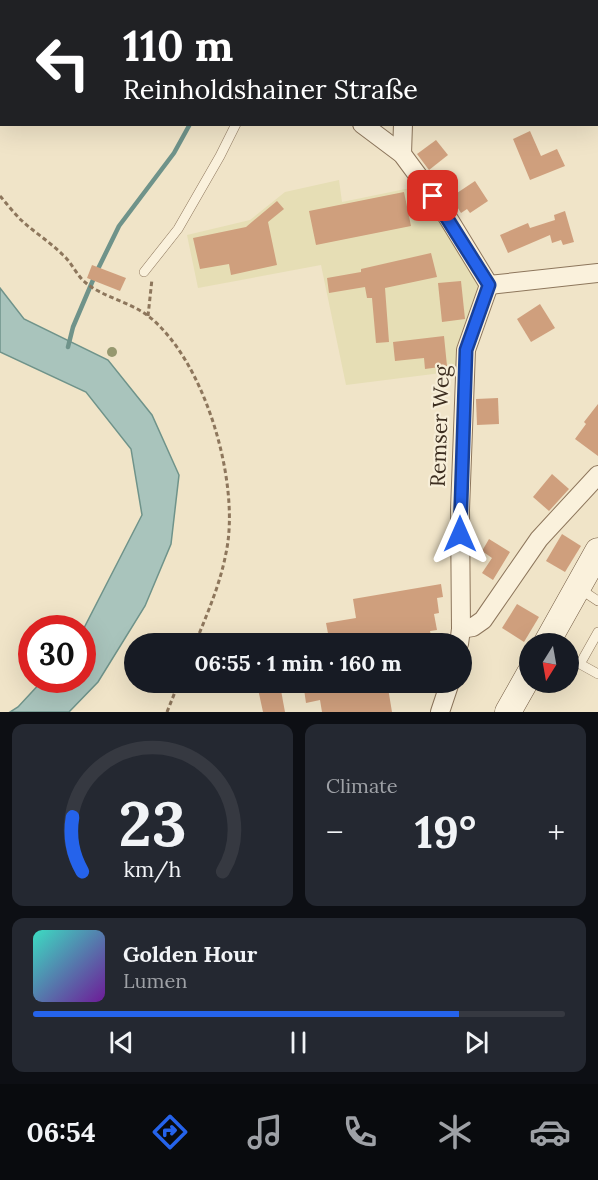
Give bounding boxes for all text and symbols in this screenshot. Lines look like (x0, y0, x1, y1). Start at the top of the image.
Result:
text: 110 m (123, 19, 234, 73)
icon: left (24, 24, 102, 102)
text: Reinholdshainer Straße (123, 72, 418, 106)
pin (407, 170, 458, 221)
icon: arrive (416, 179, 449, 212)
street label: Remser Weg (424, 364, 455, 487)
position arrow (428, 502, 492, 566)
speed limit sign: 30 (18, 615, 96, 693)
north arrow (519, 633, 579, 693)
map controls (519, 633, 579, 693)
text: 06:55 · 1 min · 160 m (195, 649, 401, 677)
text: Climate (326, 773, 398, 798)
text: 23 (118, 783, 187, 863)
text: 19° (415, 803, 476, 860)
text: − (326, 811, 344, 853)
text: + (547, 811, 565, 853)
text: km/h (124, 855, 182, 883)
text: Golden Hour (123, 940, 257, 968)
text: Lumen (123, 968, 187, 993)
icon: previous (105, 1026, 138, 1059)
icon: pause (282, 1026, 315, 1059)
icon: next (460, 1026, 493, 1059)
icon: directions (149, 1111, 191, 1153)
icon: music (244, 1111, 286, 1153)
icon: phone (339, 1111, 381, 1153)
icon: climate (434, 1111, 476, 1153)
icon: car (529, 1111, 571, 1153)
text: 06:54 (27, 1115, 96, 1149)

